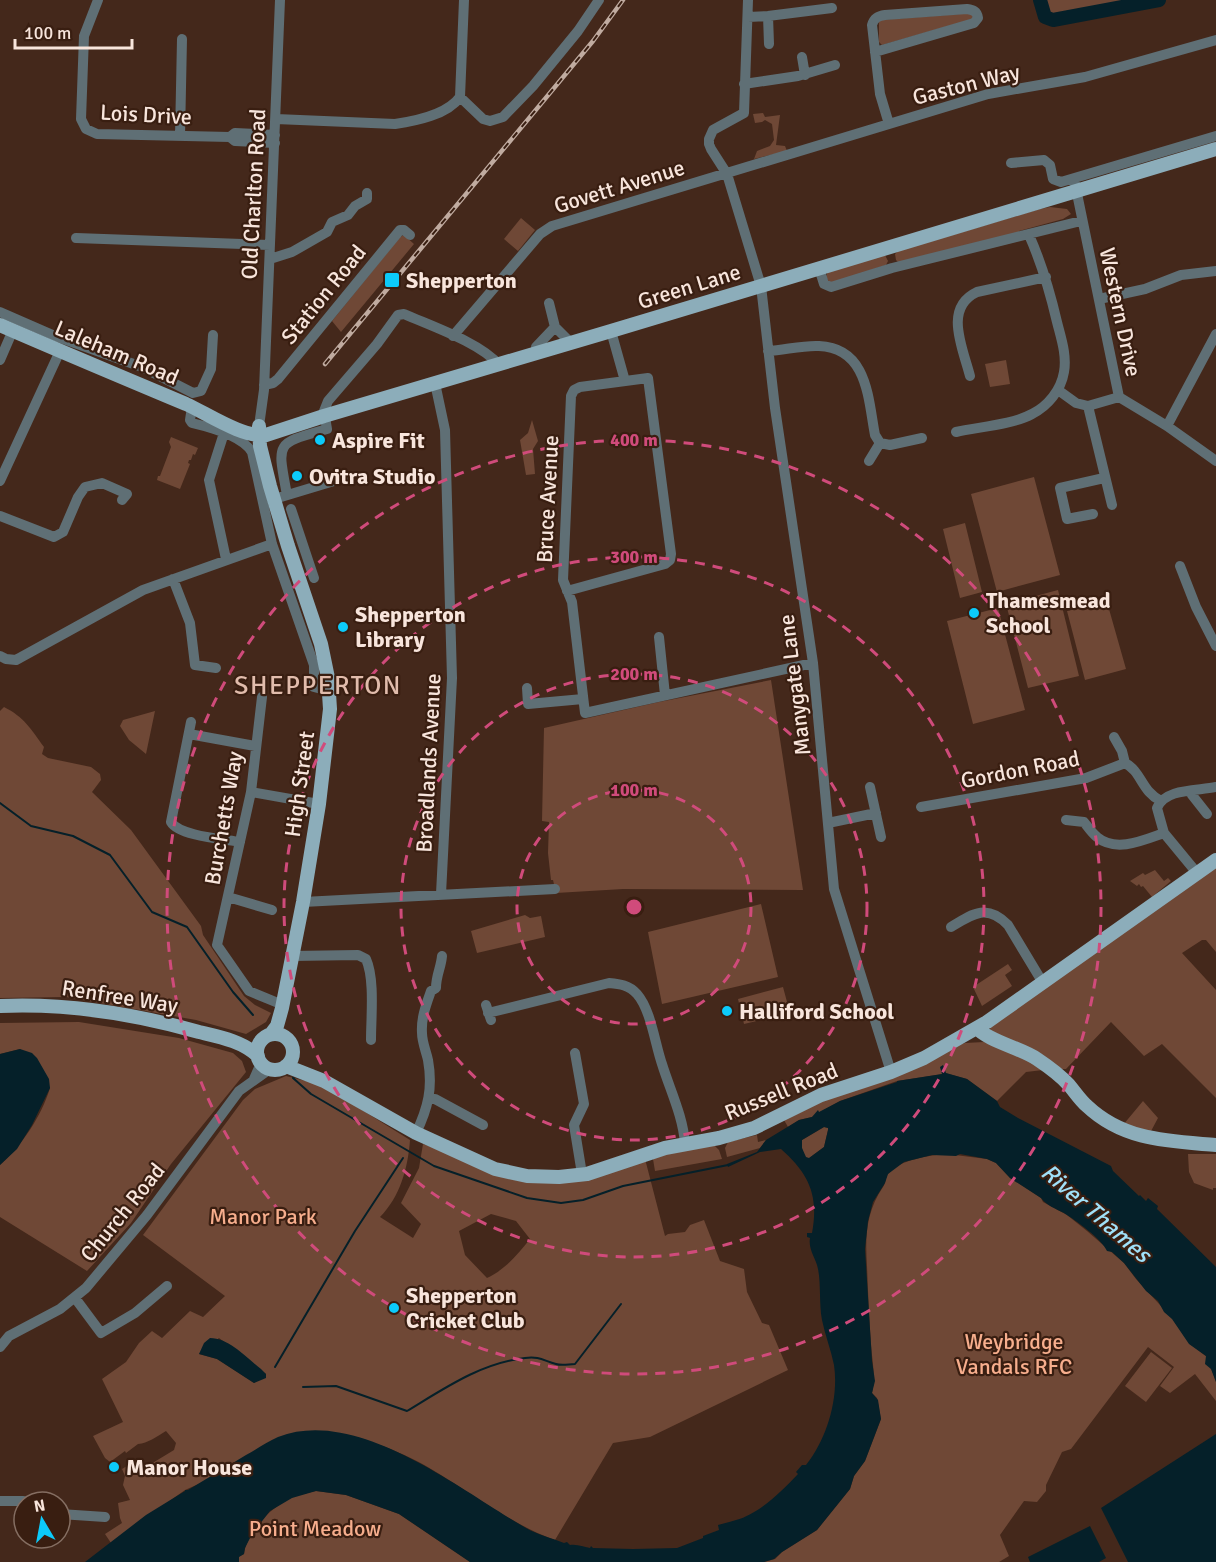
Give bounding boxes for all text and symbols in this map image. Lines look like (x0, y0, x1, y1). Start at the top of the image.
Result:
scale bar (15, 12, 132, 50)
text: 100 m (24, 22, 71, 44)
street label: Gaston Way (910, 58, 1023, 111)
street label: Lois Drive (99, 99, 193, 130)
street label: Old Charlton Road (236, 108, 271, 280)
street label: Govett Avenue (551, 154, 688, 219)
street label: Station Road (275, 239, 372, 349)
street label: Western Drive (1094, 245, 1147, 379)
street label: Green Lane (634, 258, 744, 315)
place label: Shepperton (406, 267, 517, 294)
marker: Shepperton (383, 271, 401, 289)
street label: Laleham Road (51, 314, 183, 391)
place label: Aspire Fit (332, 427, 425, 454)
text: 400 m (610, 429, 658, 451)
marker: Aspire Fit (313, 433, 327, 447)
street label: Bruce Avenue (531, 434, 564, 564)
place label: Ovitra Studio (309, 463, 436, 490)
marker: Ovitra Studio (290, 469, 304, 483)
text: 300 m (610, 546, 658, 568)
place label: Thamesmead School (986, 587, 1111, 639)
place label: Shepperton Library (355, 601, 466, 653)
marker: Thamesmead School (967, 606, 981, 620)
street label: Manygate Lane (772, 613, 817, 757)
marker: Shepperton Library (336, 620, 350, 634)
text: 200 m (610, 663, 658, 685)
district label: SHEPPERTON (234, 670, 402, 702)
street label: Broadlands Avenue (410, 673, 447, 853)
street label: High Street (279, 729, 320, 839)
street label: Gordon Road (958, 745, 1082, 794)
street label: Burchetts Way (198, 748, 249, 887)
text: 100 m (610, 779, 658, 801)
centre of rings (624, 897, 644, 917)
street label: Renfree Way (60, 974, 181, 1019)
place label: Halliford School (739, 998, 894, 1025)
marker: Halliford School (720, 1004, 734, 1018)
street label: Russell Road (721, 1057, 842, 1126)
street label: Church Road (74, 1157, 170, 1267)
water label: River Thames (1035, 1157, 1159, 1271)
park label: Manor Park (209, 1203, 317, 1230)
place label: Shepperton Cricket Club (406, 1282, 525, 1334)
marker: Shepperton Cricket Club (387, 1301, 401, 1315)
park label: Weybridge Vandals RFC (956, 1328, 1072, 1380)
place label: Manor House (126, 1454, 252, 1481)
marker: Manor House (107, 1460, 121, 1474)
north arrow (12, 1490, 72, 1550)
text: N (32, 1495, 47, 1517)
park label: Point Meadow (249, 1515, 381, 1542)

